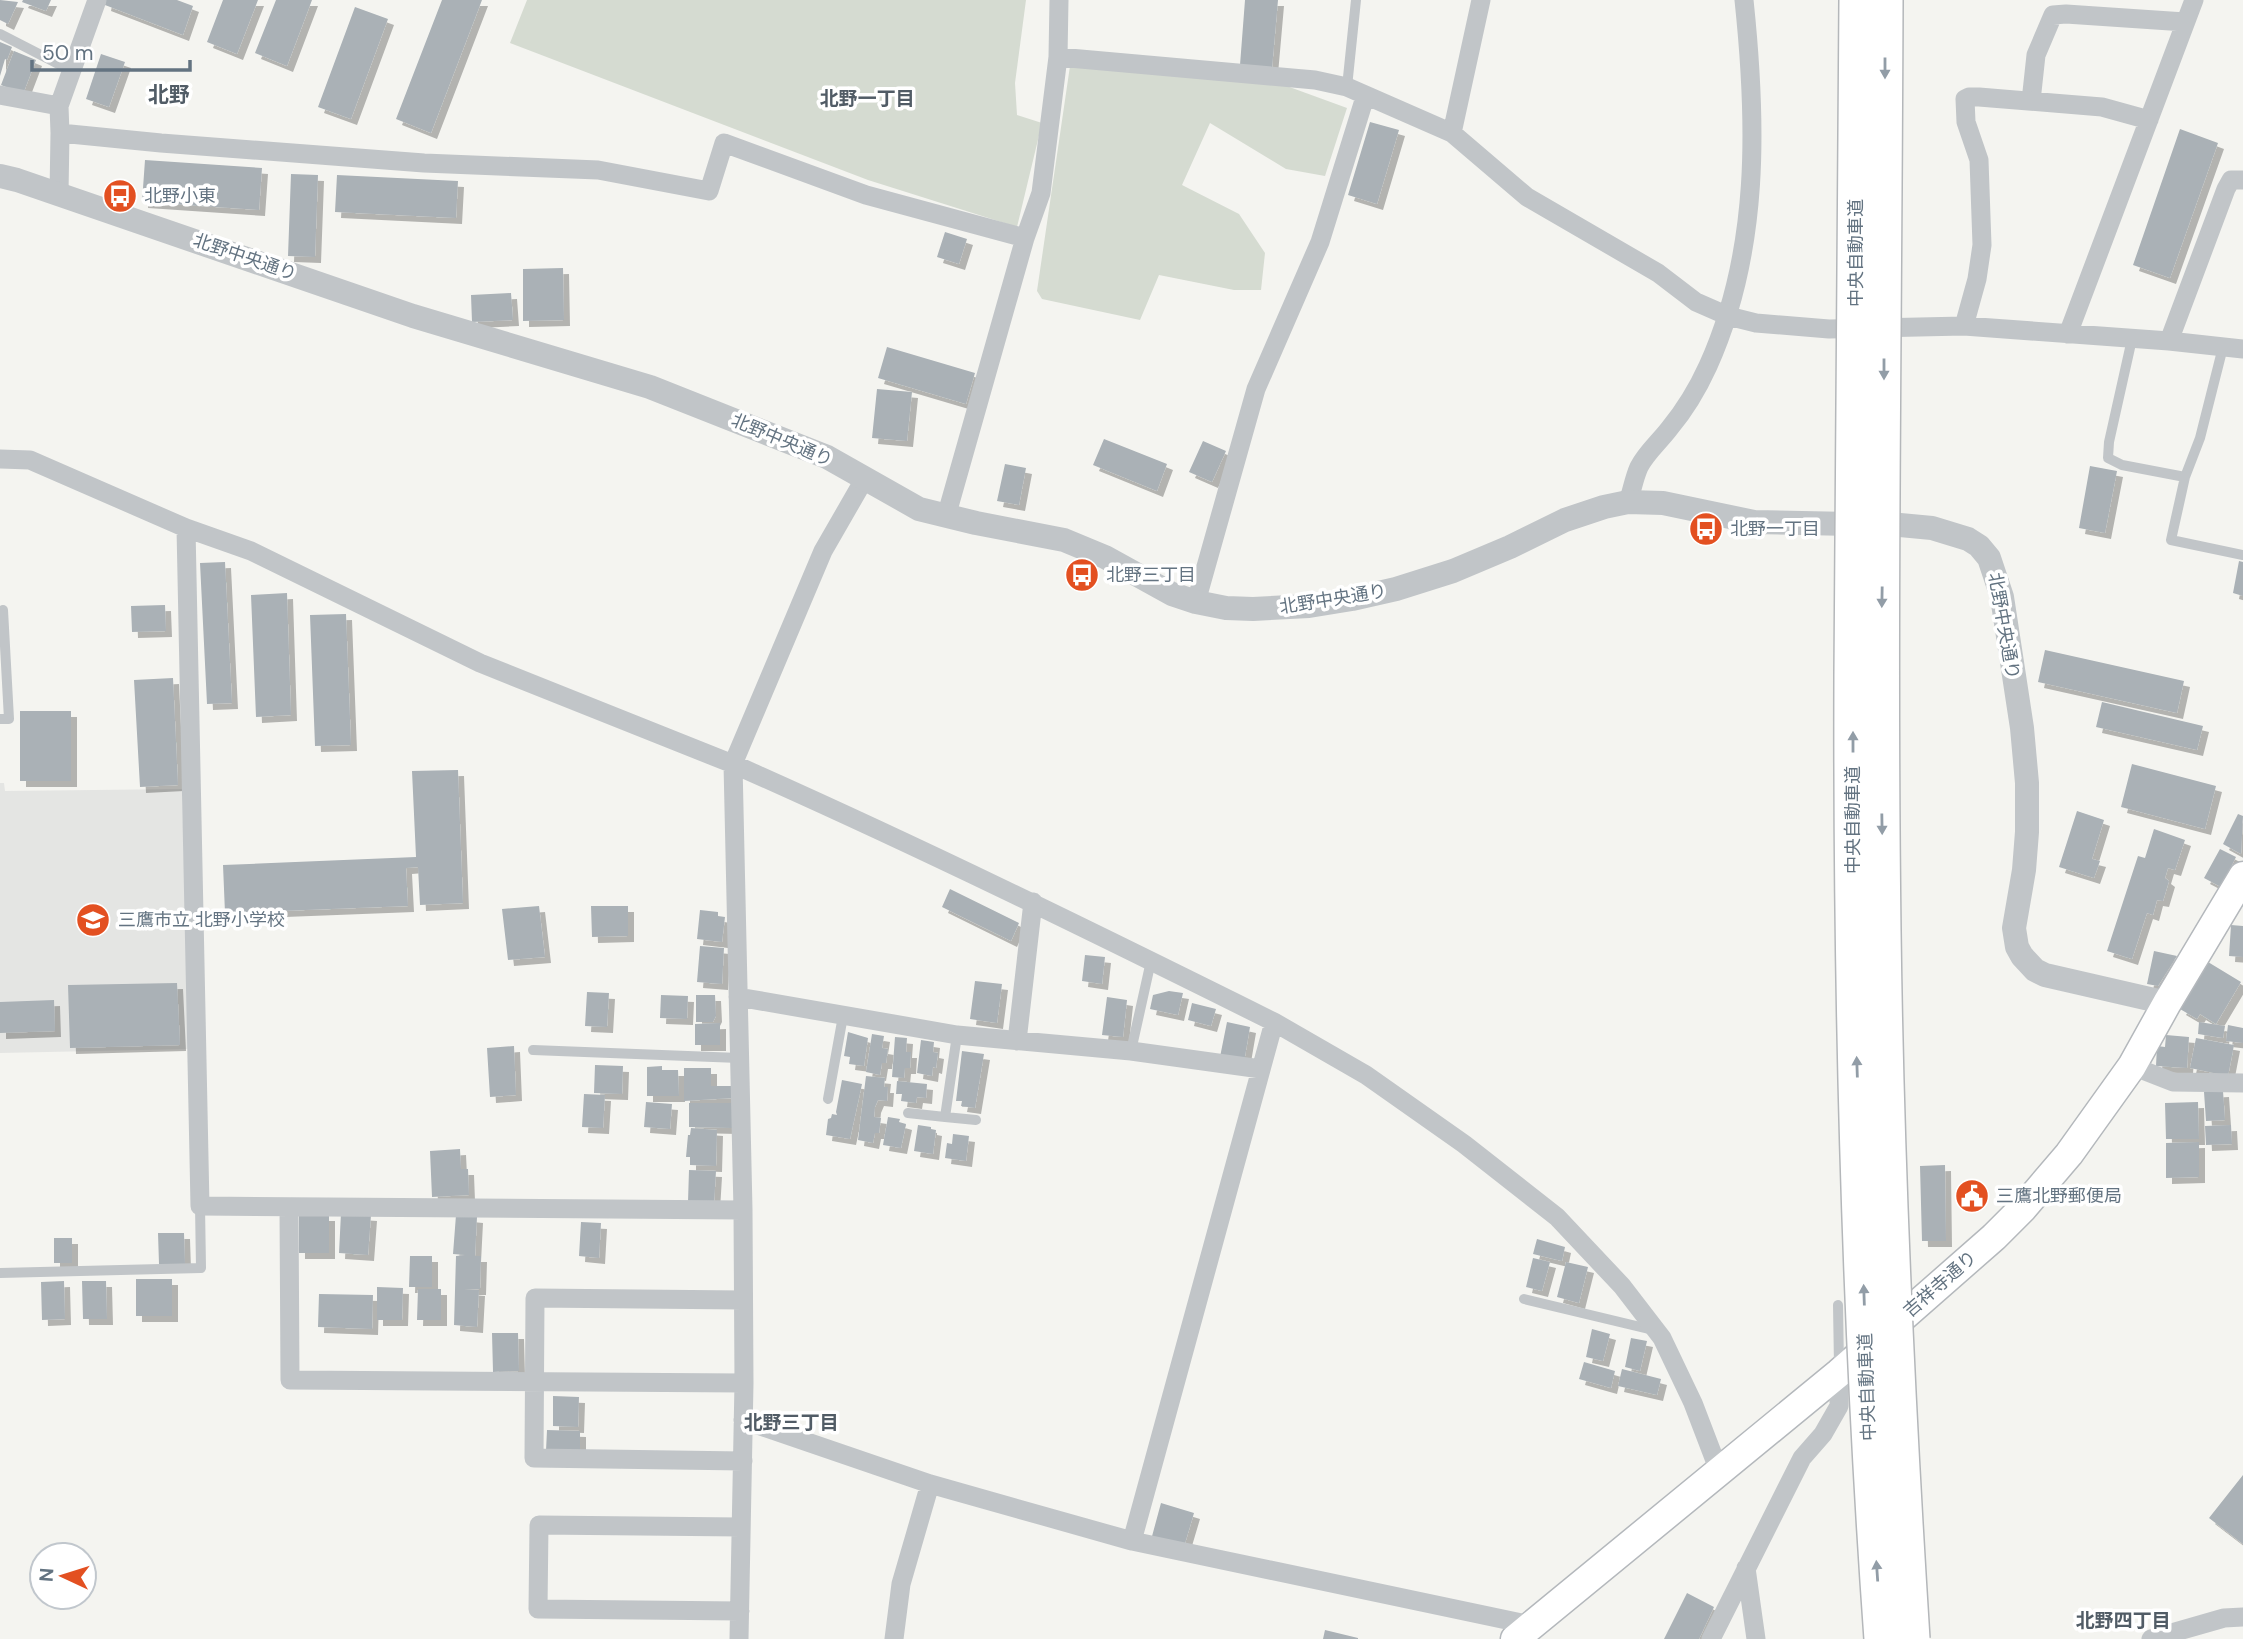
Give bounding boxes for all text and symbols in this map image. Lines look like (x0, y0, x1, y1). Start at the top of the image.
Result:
scale bar (32, 28, 189, 72)
text: 50 m (42, 39, 93, 67)
one-way arrow (1879, 57, 1891, 79)
district label: 北野 (148, 81, 190, 109)
district label: 北野一丁目 (819, 86, 915, 111)
bus stop icon: 北野小東 (101, 177, 139, 215)
place label: 北野小東 (144, 184, 216, 208)
street label: 中央自動車道 (1844, 199, 1868, 307)
street label: 北野中央通り (190, 228, 300, 286)
one-way arrow (1878, 358, 1890, 380)
street label: 北野中央通り (728, 408, 836, 472)
bus stop icon: 北野一丁目 (1687, 510, 1725, 548)
place label: 北野一丁目 (1730, 517, 1820, 541)
bus stop icon: 北野三丁目 (1063, 556, 1101, 594)
place label: 北野三丁目 (1106, 563, 1196, 587)
street label: 北野中央通り (1983, 571, 2025, 681)
street label: 北野中央通り (1278, 579, 1388, 619)
one-way arrow (1876, 586, 1888, 608)
one-way arrow (1847, 731, 1859, 753)
street label: 中央自動車道 (1841, 766, 1865, 874)
one-way arrow (1876, 813, 1888, 835)
school or university icon: 三鷹市立 北野小学校 (74, 901, 112, 939)
place label: 三鷹市立 北野小学校 (118, 908, 285, 932)
one-way arrow (1852, 1056, 1863, 1078)
public building icon: 三鷹北野郵便局 (1953, 1177, 1991, 1215)
place label: 三鷹北野郵便局 (1996, 1184, 2122, 1208)
street label: 吉祥寺通り (1898, 1245, 1982, 1323)
one-way arrow (1859, 1284, 1870, 1306)
street label: 中央自動車道 (1853, 1333, 1881, 1441)
district label: 北野三丁目 (743, 1410, 839, 1435)
north arrow (28, 1541, 98, 1611)
one-way arrow (1871, 1560, 1882, 1582)
text: N (34, 1567, 59, 1583)
district label: 北野四丁目 (2075, 1608, 2171, 1633)

